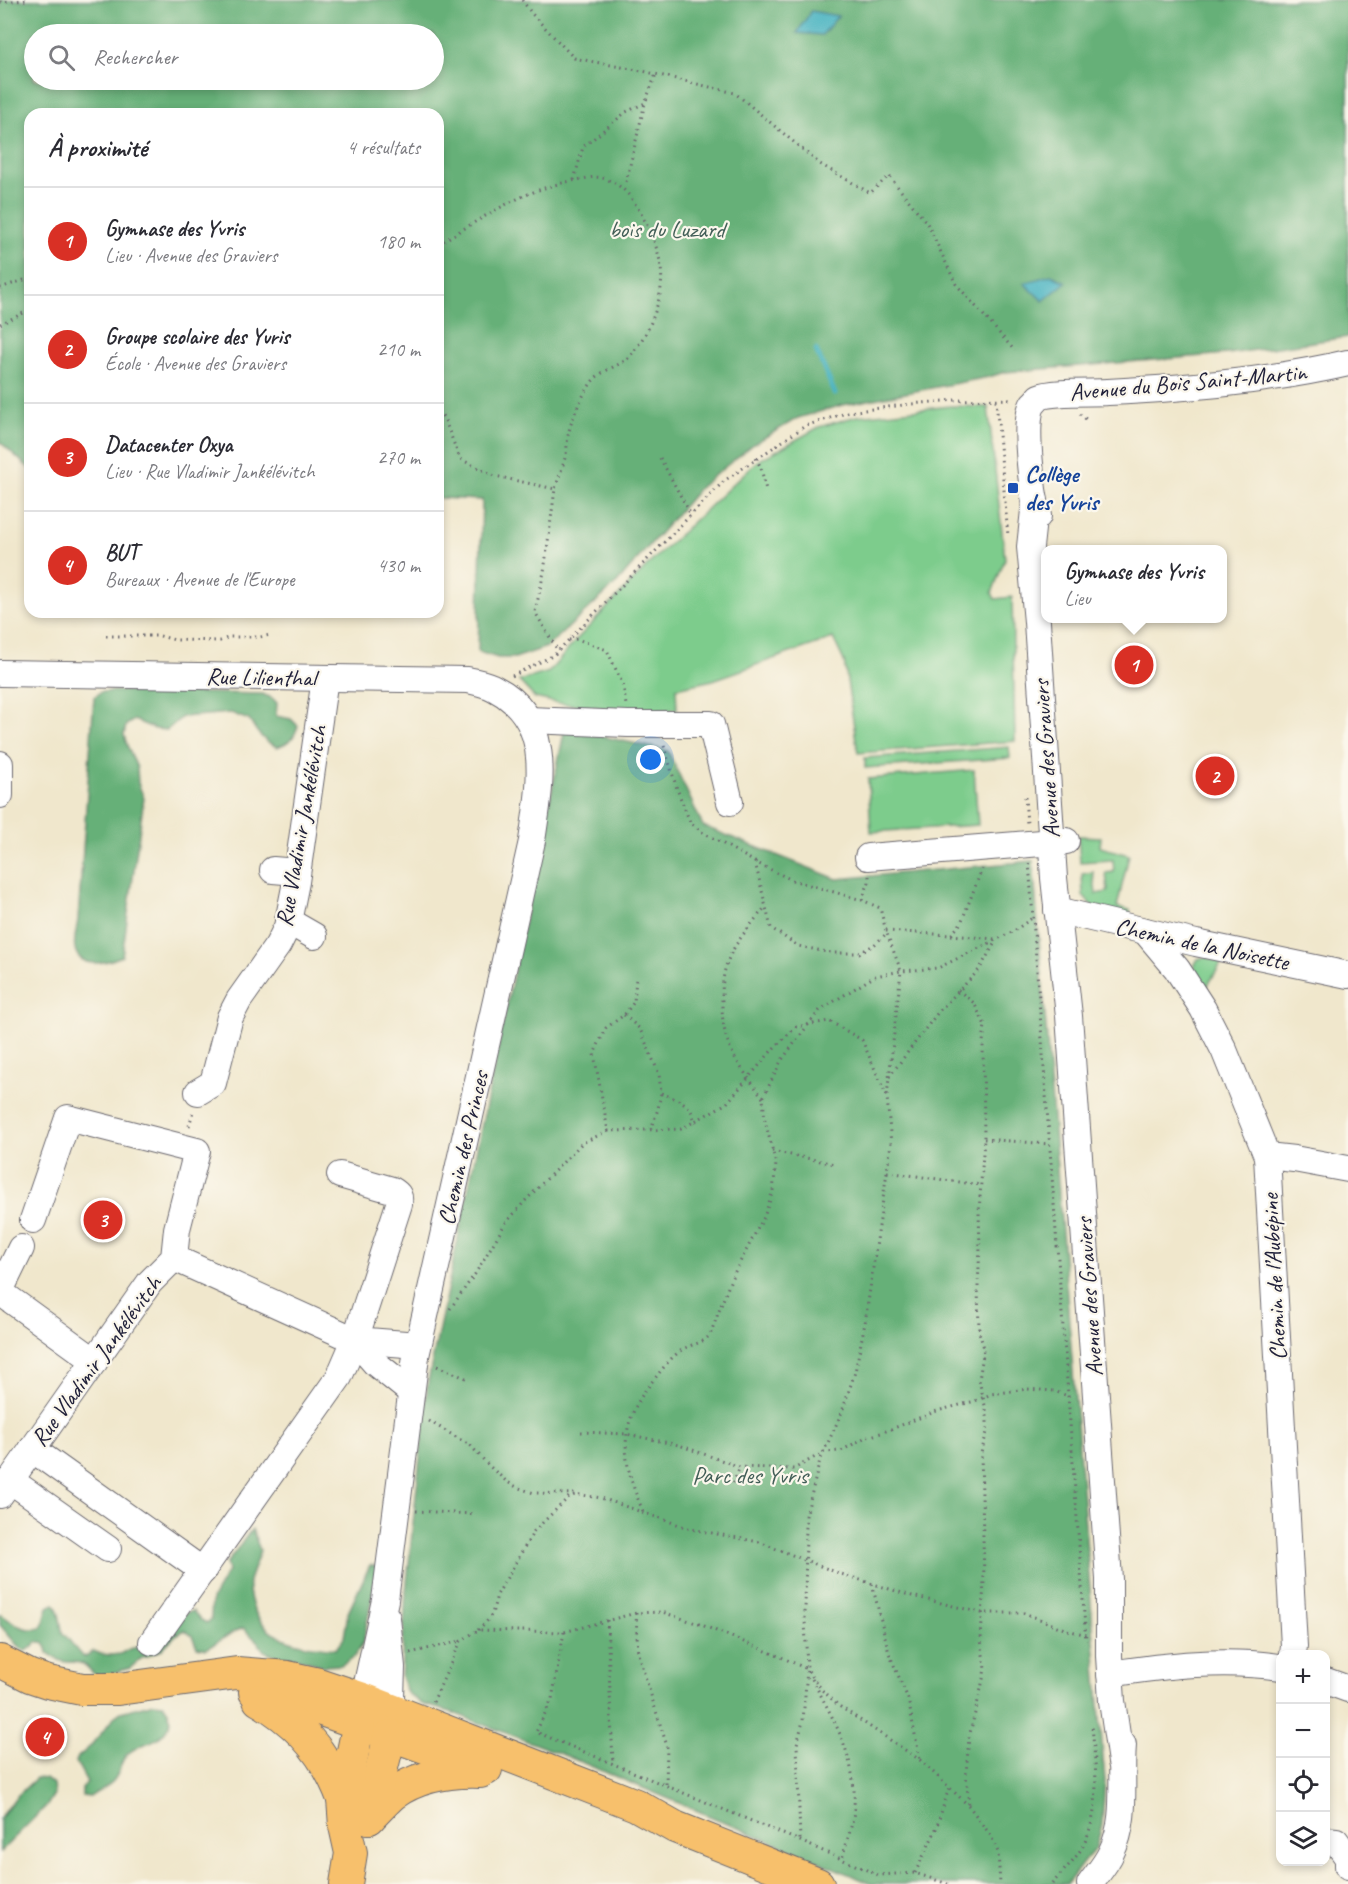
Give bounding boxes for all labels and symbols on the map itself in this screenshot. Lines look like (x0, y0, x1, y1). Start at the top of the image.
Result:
park label: bois du Luzard (609, 214, 728, 244)
street label: Avenue du Bois Saint-Martin (1068, 357, 1309, 407)
place label: Collège des Yvris (1025, 459, 1101, 517)
marker: Collège des Yvris (1006, 481, 1020, 495)
pin: 1 (1114, 642, 1154, 688)
street label: Rue Lilienthal (206, 661, 320, 693)
street label: Avenue des Graviers (1025, 677, 1067, 839)
street label: Rue Vladimir Jankélévitch (269, 721, 334, 929)
your location (636, 745, 665, 774)
pin: 2 (1196, 754, 1234, 798)
street label: Chemin de la Noisette (1113, 911, 1294, 977)
street label: Chemin des Princes (431, 1066, 496, 1228)
street label: Chemin de l’Aubépine (1255, 1191, 1293, 1361)
pin: 3 (84, 1198, 122, 1242)
street label: Avenue des Graviers (1068, 1215, 1110, 1377)
street label: Rue Vladimir Jankélévitch (24, 1268, 169, 1452)
park label: Parc des Yvris (692, 1460, 811, 1490)
pin: 4 (26, 1714, 64, 1760)

